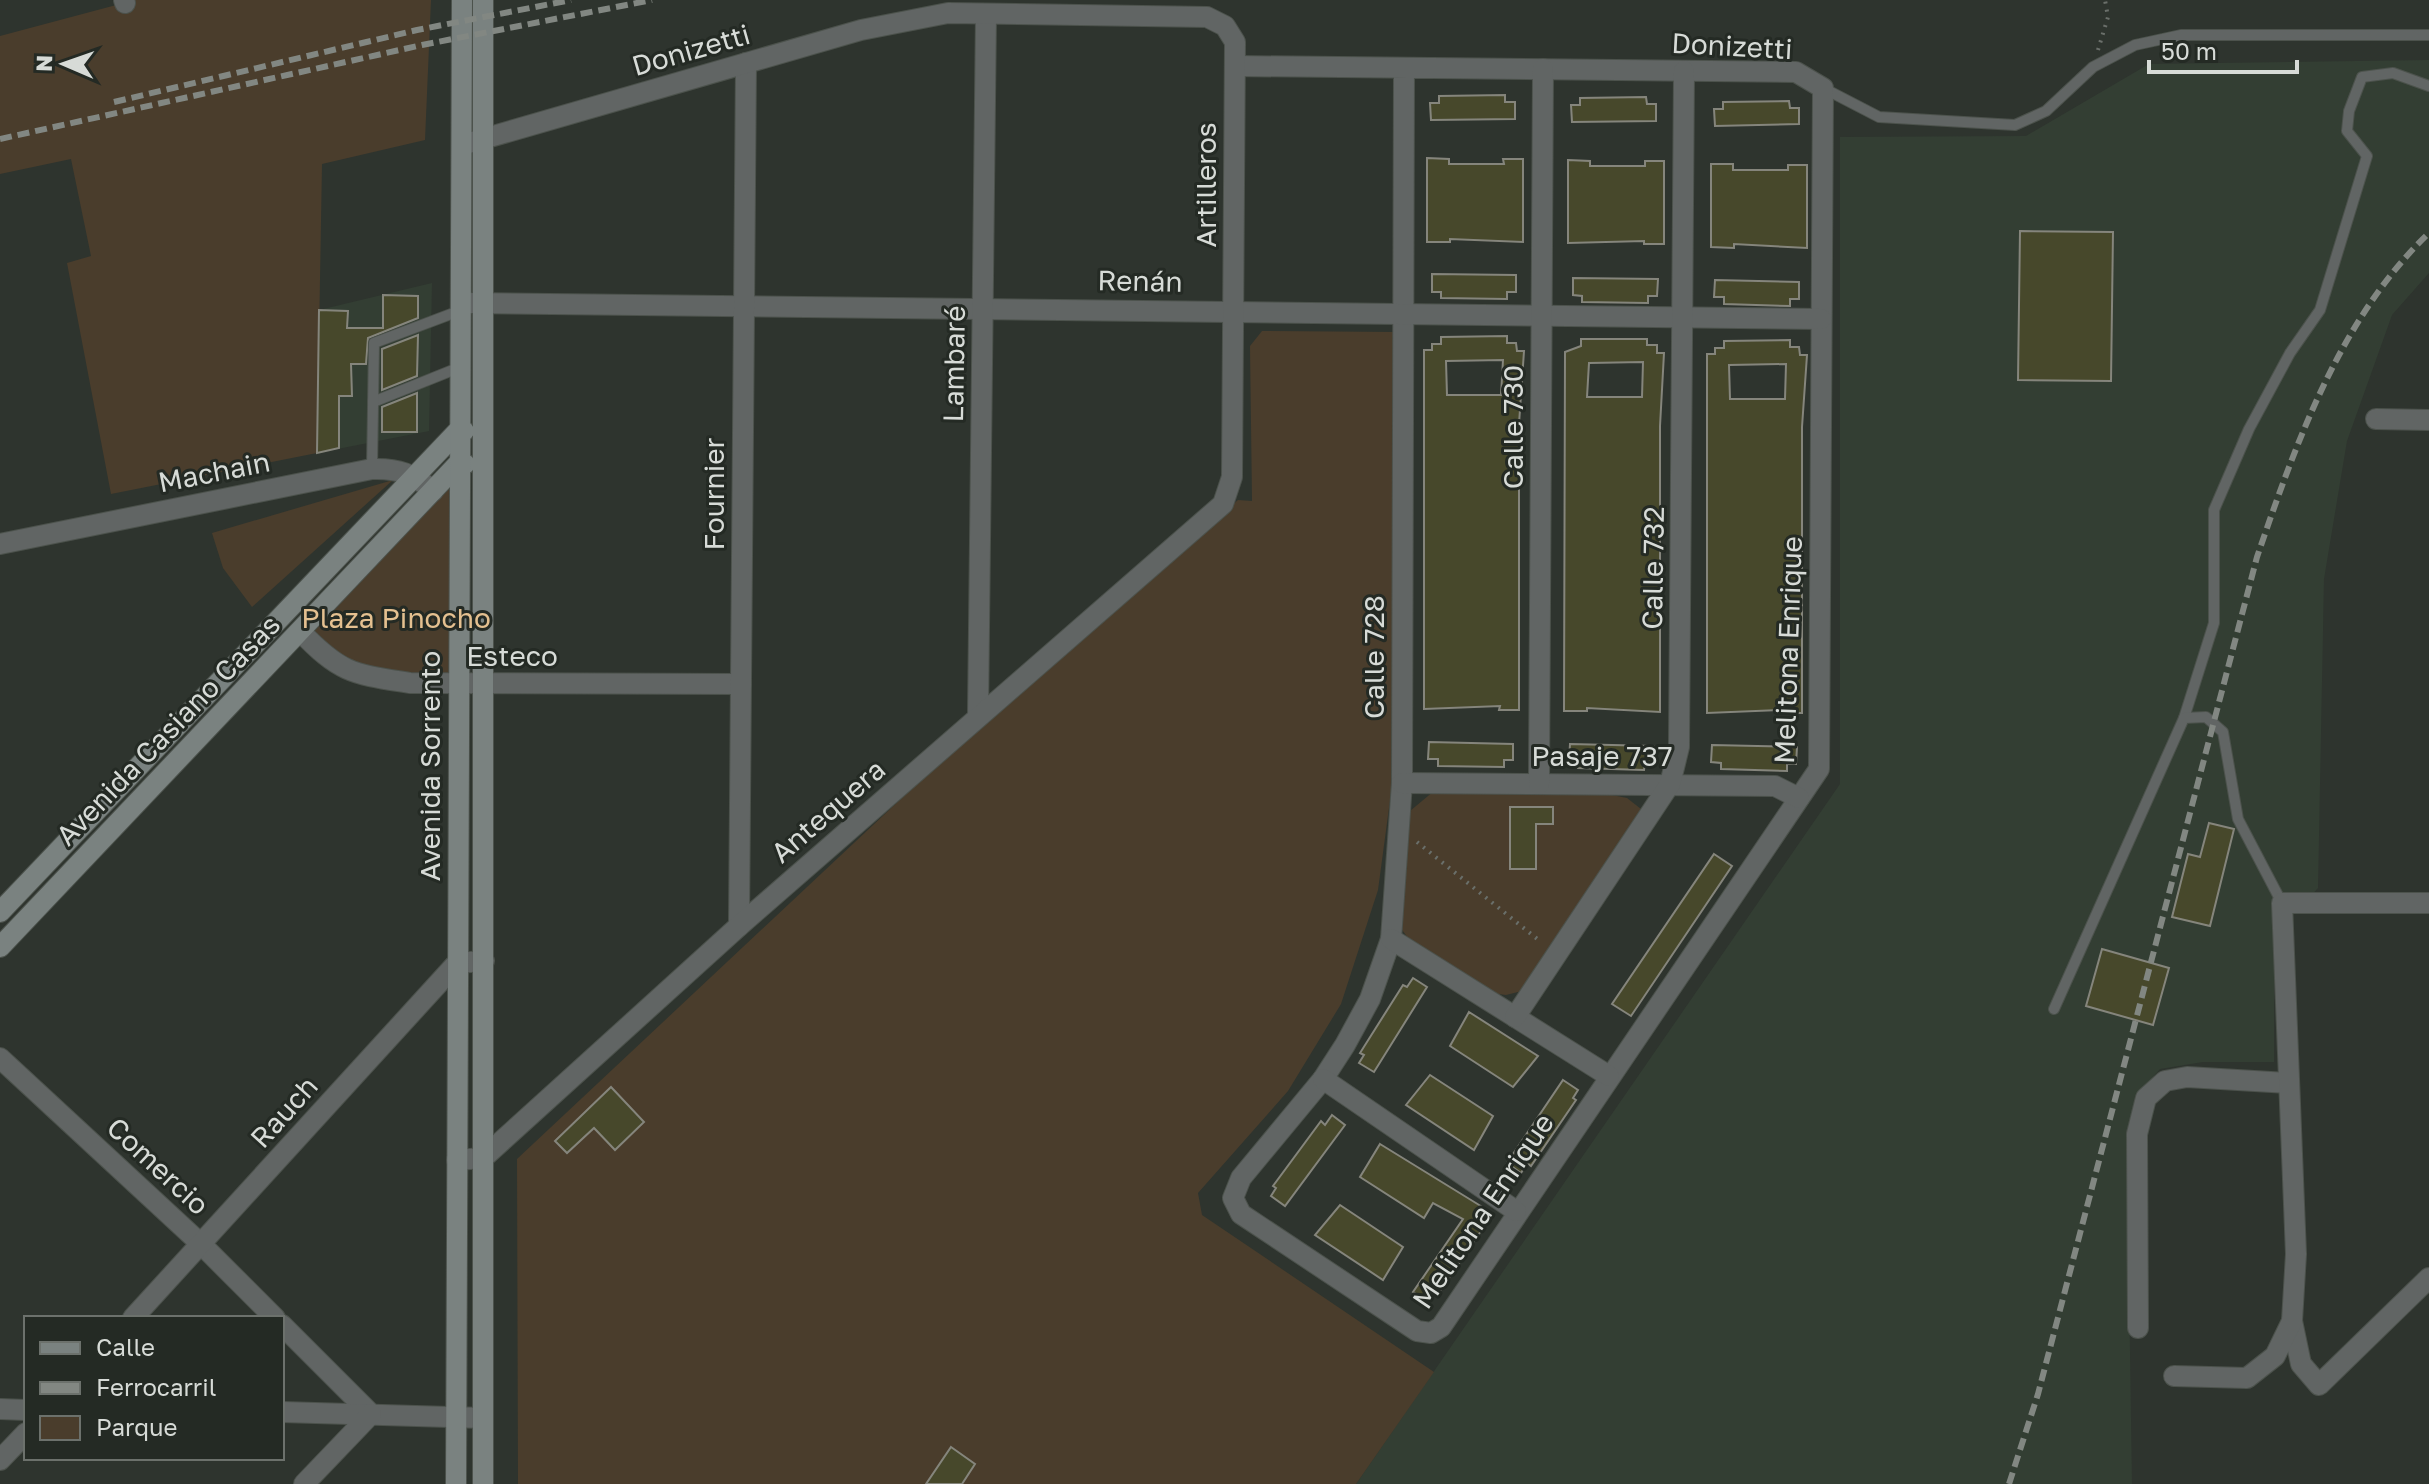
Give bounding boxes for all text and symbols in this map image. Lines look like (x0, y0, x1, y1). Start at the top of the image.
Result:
street label: Donizetti (628, 17, 754, 82)
north arrow (24, 24, 104, 104)
scale bar (2149, 24, 2297, 74)
street label: Donizetti (1671, 26, 1793, 65)
text: 50 m (2161, 36, 2217, 65)
text: N (30, 54, 57, 72)
street label: Artilleros (1189, 122, 1222, 248)
street label: Renán (1097, 263, 1183, 298)
street label: Lambaré (936, 305, 971, 423)
street label: Calle 730 (1496, 365, 1529, 489)
street label: Fournier (697, 437, 730, 550)
street label: Machain (155, 445, 272, 498)
street label: Calle 732 (1635, 506, 1670, 630)
street label: Melitona Enrique (1767, 535, 1808, 764)
street label: Calle 728 (1357, 595, 1390, 719)
park label: Plaza Pinocho (301, 601, 491, 634)
street label: Avenida Casiano Casas (49, 608, 286, 852)
street label: Esteco (466, 639, 558, 672)
street label: Avenida Sorrento (413, 651, 446, 881)
street label: Pasaje 737 (1531, 739, 1673, 772)
street label: Antequera (764, 752, 891, 869)
street label: Rauch (243, 1069, 324, 1154)
street label: Melitona Enrique (1405, 1107, 1560, 1314)
street label: Comercio (101, 1110, 216, 1221)
legend (24, 1316, 284, 1460)
text: Calle (96, 1332, 155, 1361)
text: Ferrocarril (96, 1372, 216, 1401)
text: Parque (96, 1412, 177, 1441)

